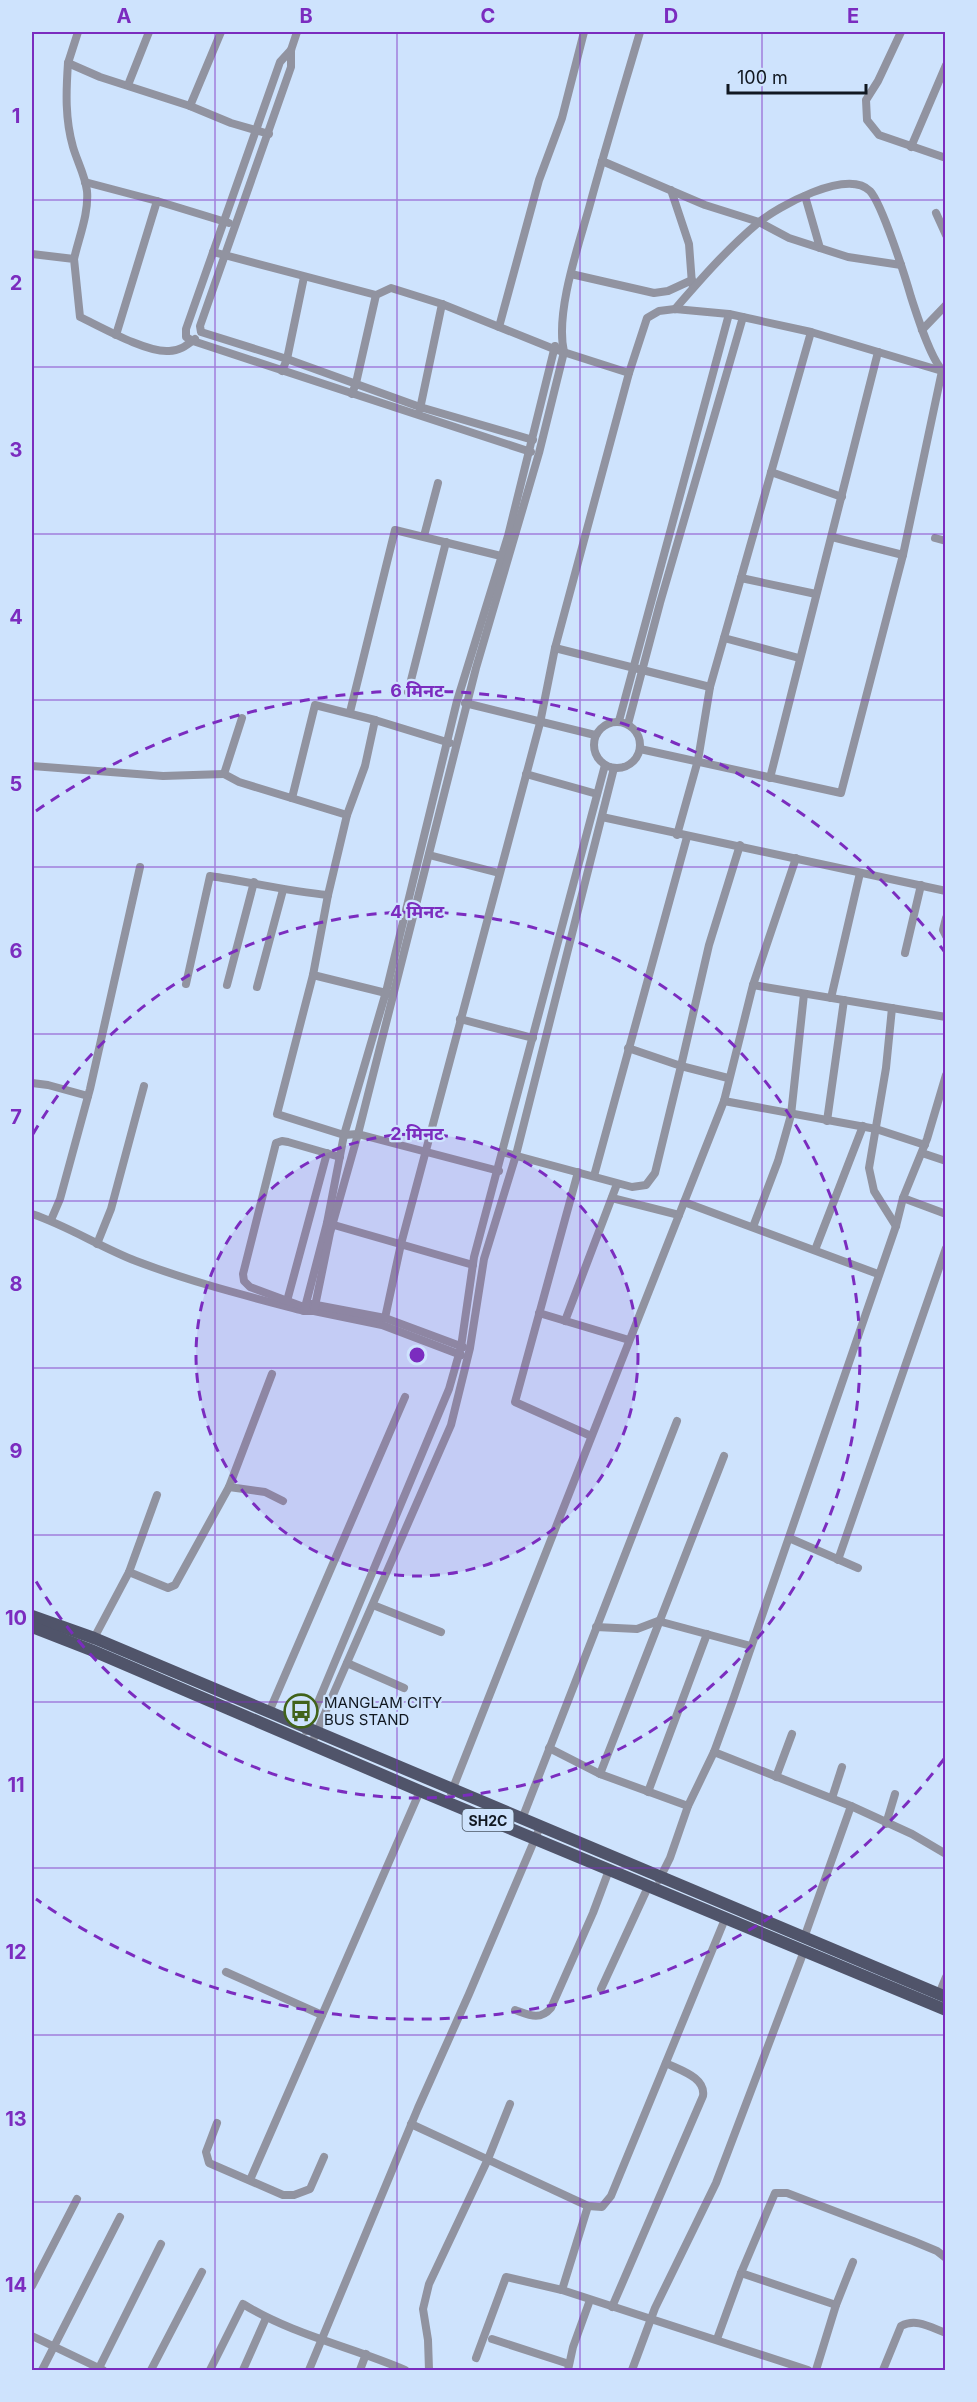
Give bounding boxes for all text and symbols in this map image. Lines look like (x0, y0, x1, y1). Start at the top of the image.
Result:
text: A (117, 4, 132, 28)
text: B (299, 4, 313, 28)
text: C (481, 4, 495, 28)
text: D (664, 4, 678, 28)
text: E (847, 4, 859, 28)
scale bar (728, 57, 866, 95)
text: 100 m (737, 67, 788, 88)
text: 1 (12, 104, 20, 128)
text: 2 (10, 271, 22, 295)
text: 3 (10, 438, 22, 462)
text: 4 (9, 605, 23, 629)
text: 6 मिनट (390, 680, 444, 701)
text: 5 (10, 772, 22, 796)
text: 4 मिनट (390, 901, 444, 922)
text: 6 (10, 939, 23, 963)
text: 7 (10, 1105, 22, 1129)
text: 2 मिनट (390, 1123, 444, 1144)
text: 8 (9, 1272, 23, 1296)
centre of rings (407, 1345, 427, 1365)
text: 9 (10, 1439, 23, 1463)
text: 10 (5, 1606, 27, 1630)
bus stop icon: MANGLAM CITY BUS STAND (283, 1693, 319, 1729)
place label: MANGLAM CITY BUS STAND (324, 1693, 442, 1729)
text: 11 (7, 1773, 25, 1797)
road number: SH2C (462, 1809, 514, 1831)
text: 12 (5, 1940, 27, 1964)
text: 13 (5, 2107, 27, 2131)
text: 14 (5, 2273, 27, 2297)

